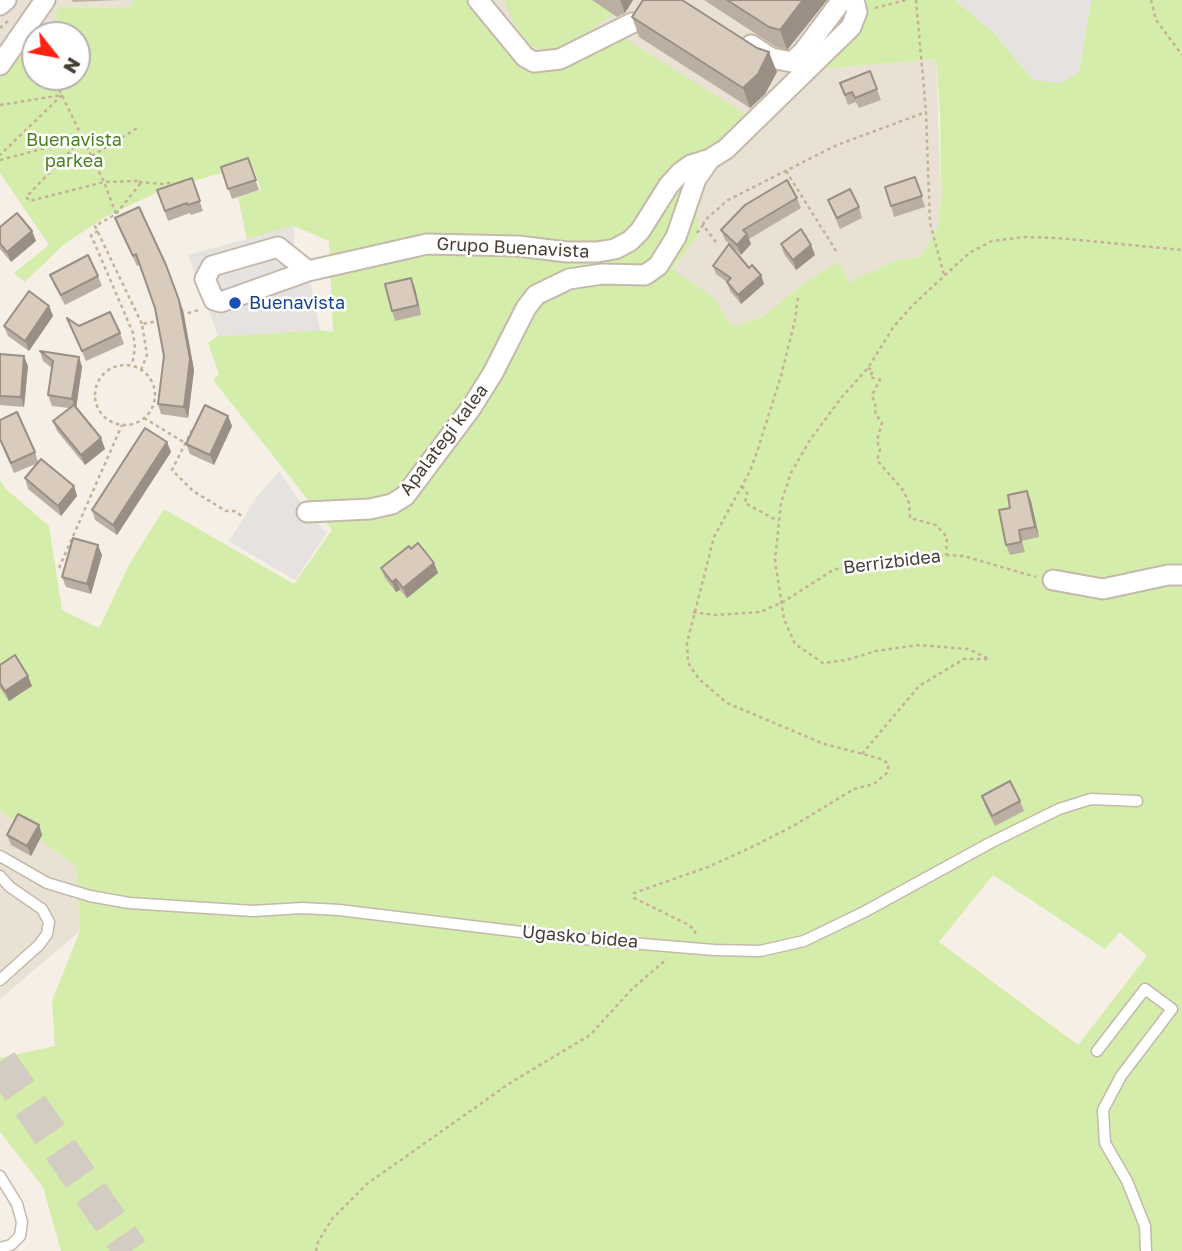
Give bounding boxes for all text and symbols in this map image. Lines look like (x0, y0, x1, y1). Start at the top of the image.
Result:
north arrow (21, 21, 91, 91)
text: N (59, 54, 86, 78)
park label: Buenavista parkea (26, 129, 122, 172)
street label: Grupo Buenavista (436, 233, 590, 263)
place label: Buenavista (249, 292, 345, 314)
marker: Buenavista (227, 295, 243, 311)
street label: Apalategi kalea (395, 380, 493, 500)
street label: Berrizbidea (842, 545, 942, 579)
street label: Ugasko bidea (521, 921, 639, 953)

